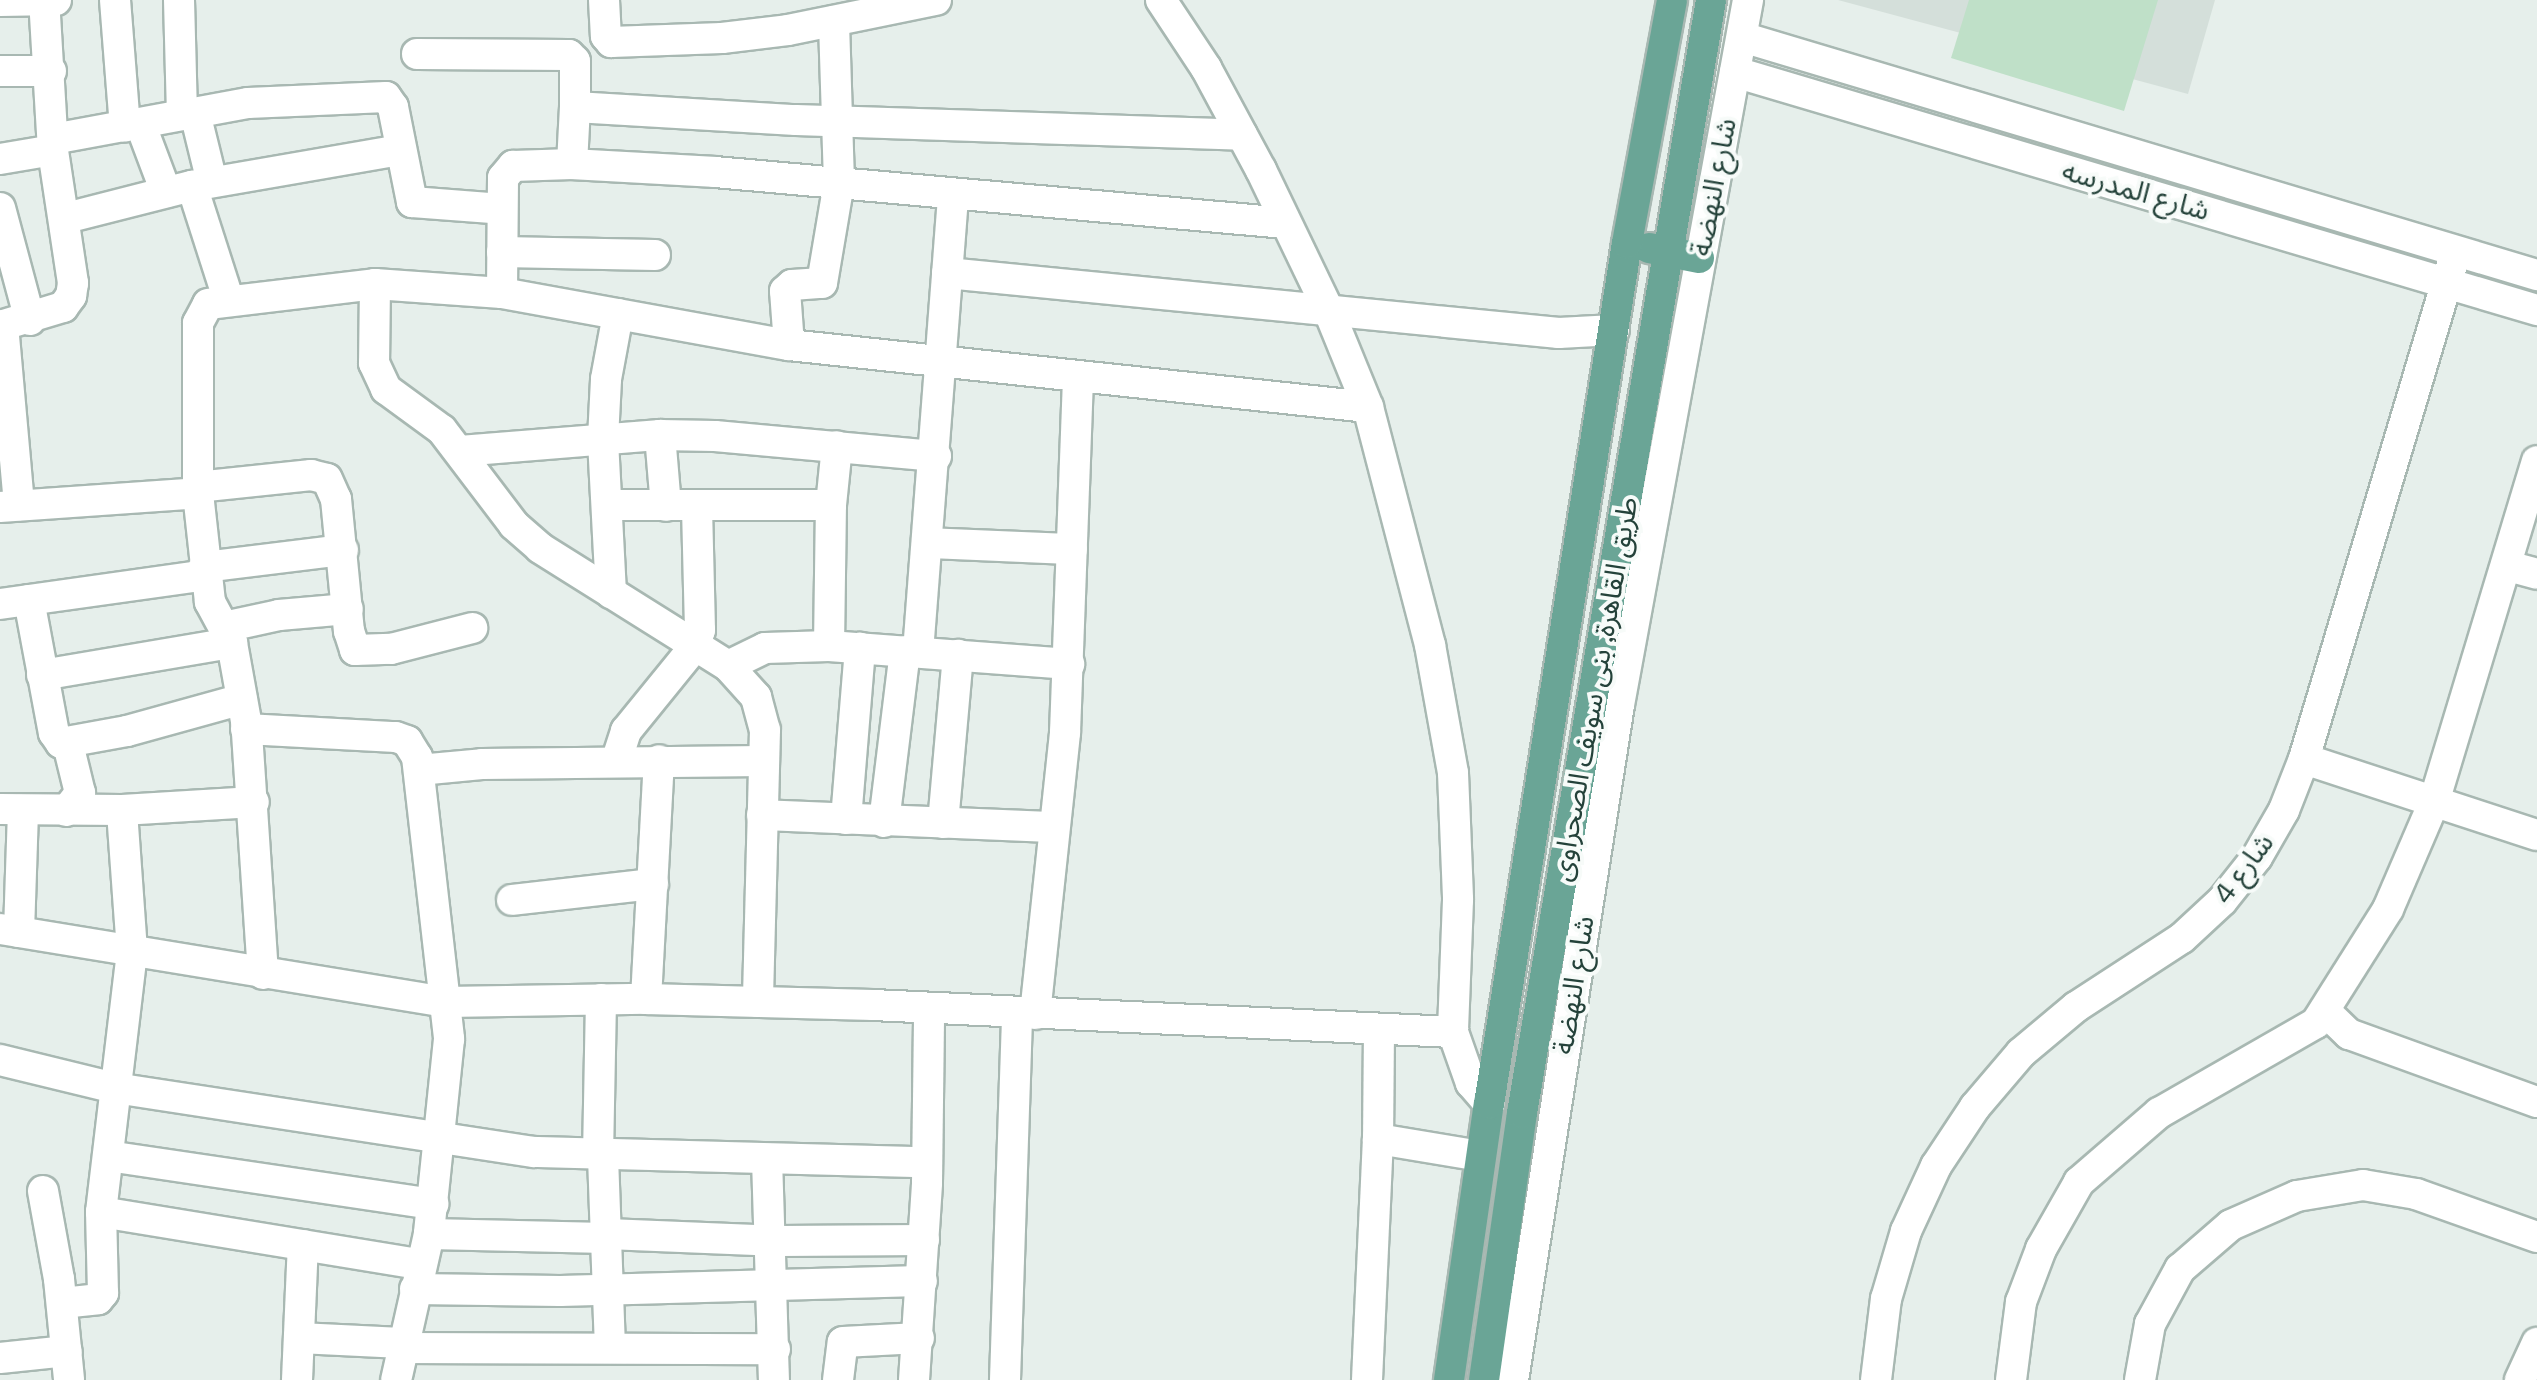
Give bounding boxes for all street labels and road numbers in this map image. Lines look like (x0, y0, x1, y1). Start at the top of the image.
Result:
street label: شارع النهضة (1683, 115, 1743, 259)
street label: شارع المدرسه (2058, 153, 2214, 227)
street label: طريق القاهرة, بنى سويف الصحراوى (1544, 494, 1644, 884)
street label: شارع 4 (2206, 826, 2280, 910)
street label: شارع النهضة (1545, 913, 1601, 1057)

